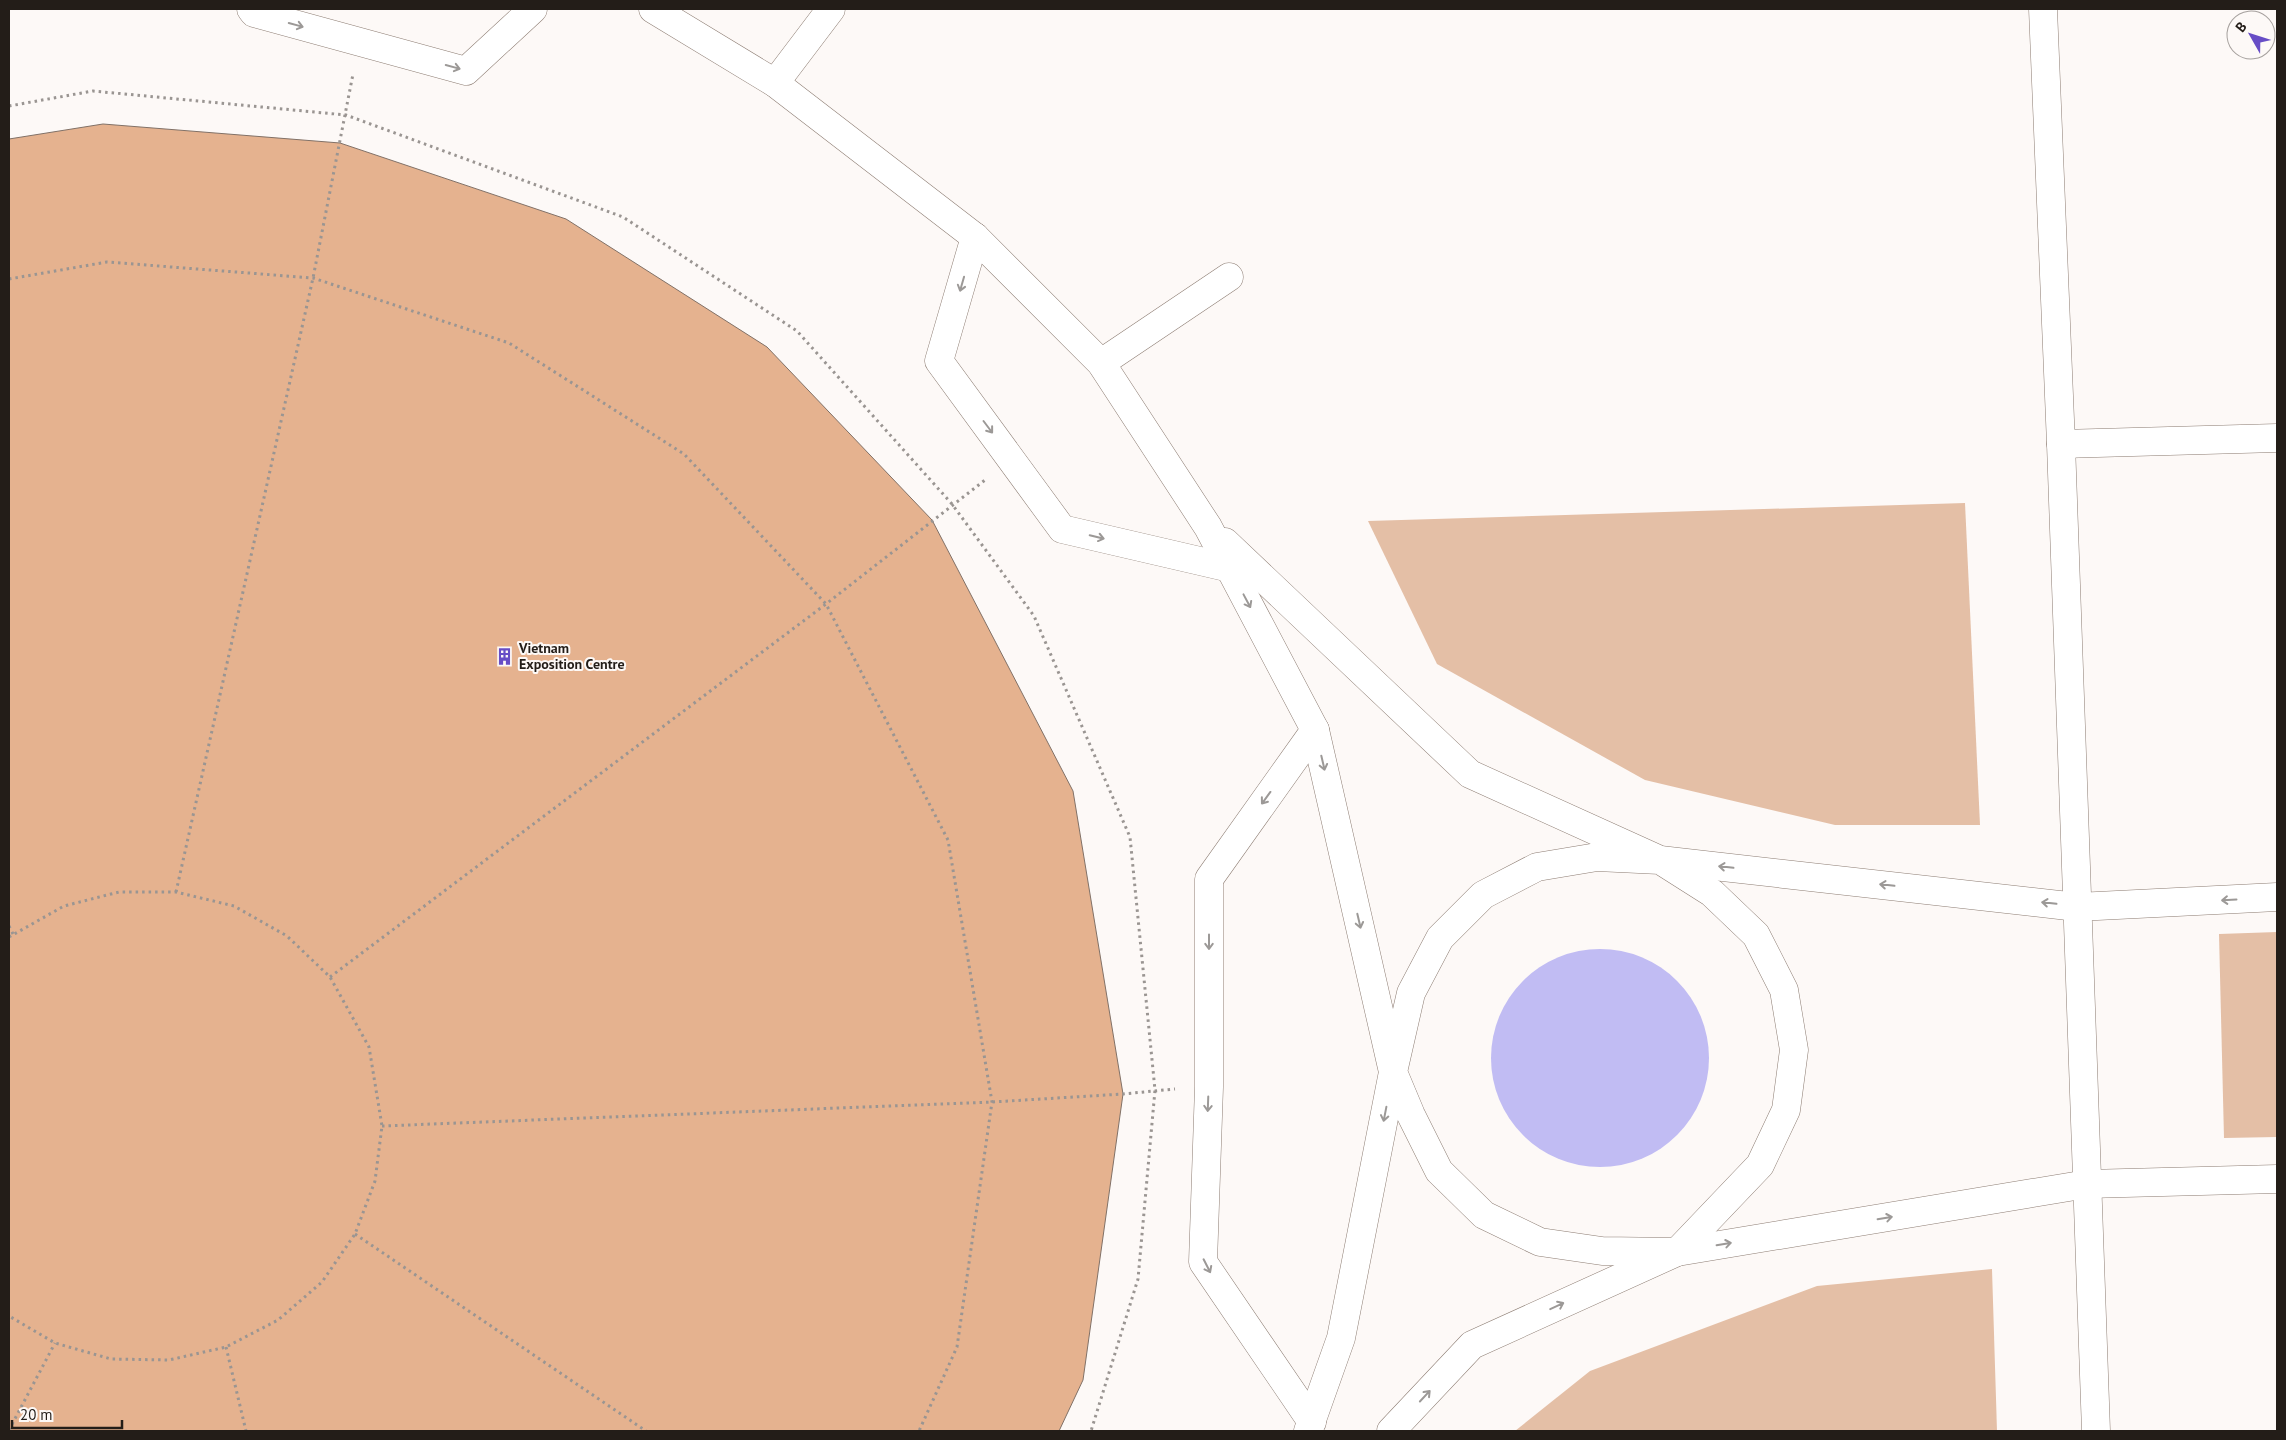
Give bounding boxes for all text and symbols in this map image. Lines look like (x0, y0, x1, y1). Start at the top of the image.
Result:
north arrow (2226, 10, 2276, 60)
text: B (2231, 18, 2250, 36)
one-way arrow (288, 20, 304, 30)
one-way arrow (444, 63, 460, 73)
one-way arrow (956, 276, 966, 292)
one-way arrow (983, 420, 993, 434)
one-way arrow (1089, 533, 1105, 542)
one-way arrow (1242, 593, 1252, 608)
place label: Vietnam Exposition Centre (518, 639, 625, 673)
building icon: Vietnam Exposition Centre (495, 646, 515, 666)
one-way arrow (1318, 754, 1328, 770)
one-way arrow (1261, 791, 1271, 805)
one-way arrow (1718, 862, 1734, 872)
one-way arrow (1880, 880, 1896, 890)
one-way arrow (2221, 895, 2237, 904)
one-way arrow (2041, 898, 2057, 908)
one-way arrow (1354, 913, 1364, 929)
one-way arrow (1204, 934, 1214, 950)
one-way arrow (1204, 1096, 1213, 1112)
one-way arrow (1379, 1106, 1389, 1122)
one-way arrow (1876, 1212, 1892, 1222)
one-way arrow (1716, 1238, 1732, 1248)
one-way arrow (1202, 1258, 1212, 1273)
one-way arrow (1549, 1301, 1564, 1311)
one-way arrow (1419, 1389, 1431, 1402)
scale bar (12, 1398, 122, 1430)
text: 20 m (20, 1405, 53, 1424)

